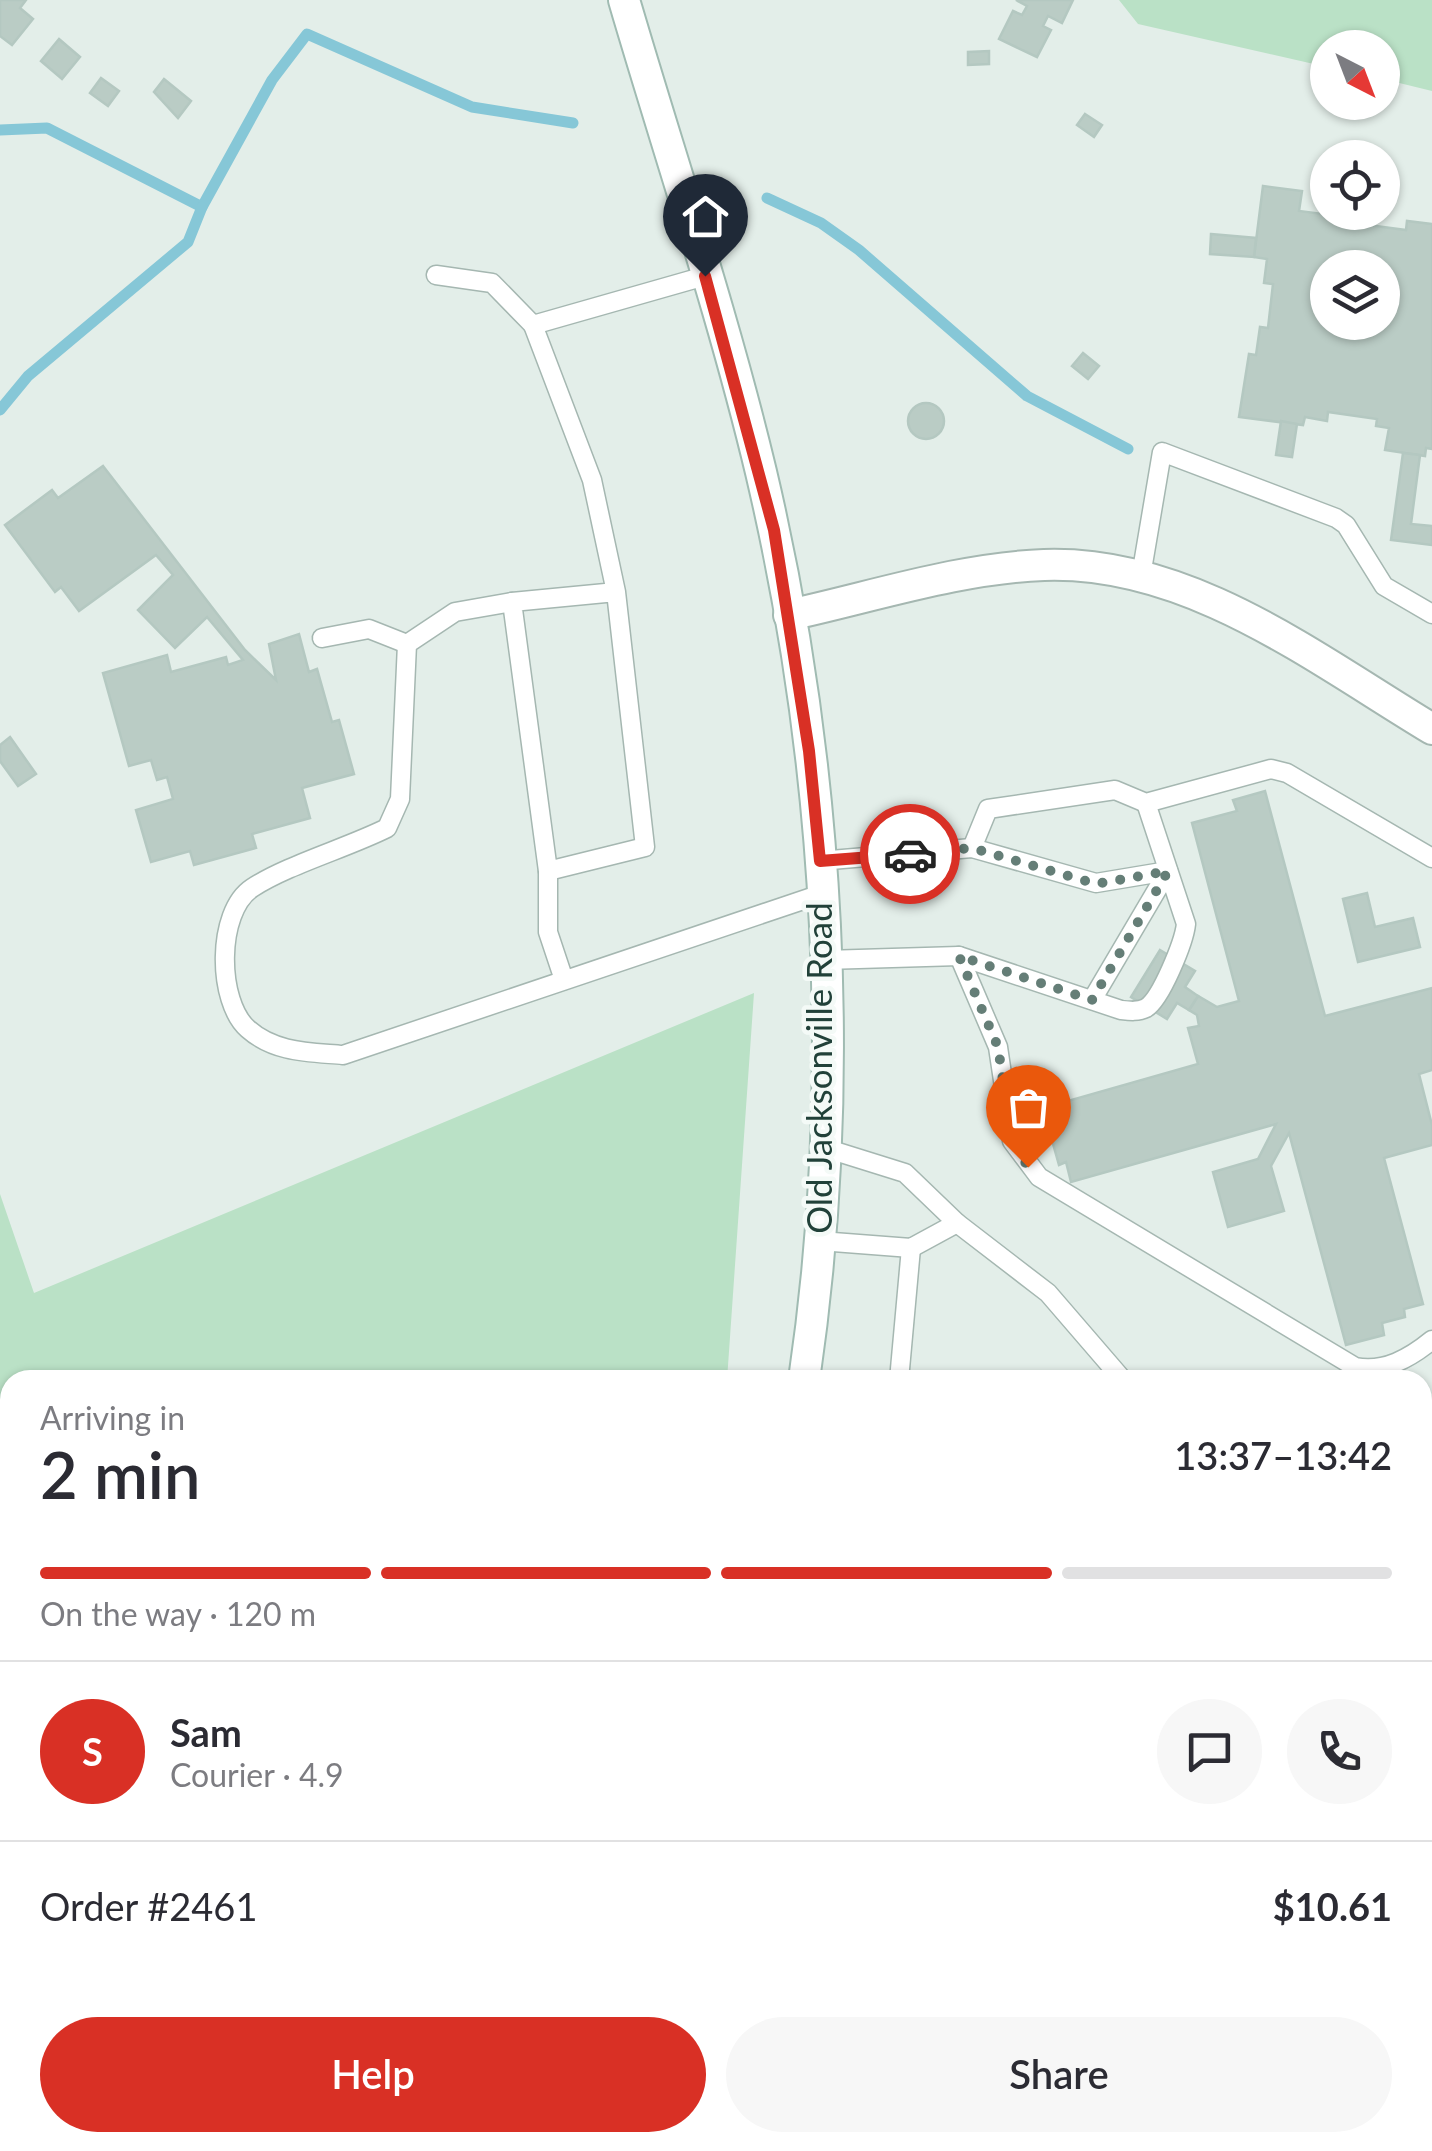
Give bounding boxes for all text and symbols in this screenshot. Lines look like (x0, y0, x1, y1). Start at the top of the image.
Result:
north arrow (1310, 30, 1400, 120)
map controls (1310, 30, 1400, 340)
button: locate (1310, 140, 1400, 230)
pin (663, 174, 748, 277)
icon: home (678, 189, 733, 244)
button: layers (1310, 250, 1400, 340)
courier (860, 804, 960, 904)
icon: car (883, 827, 938, 882)
street label: Old Jacksonville Road (797, 902, 839, 1234)
pin (986, 1065, 1071, 1168)
icon: bag (1001, 1080, 1056, 1135)
text: Arriving in (40, 1398, 185, 1437)
text: 13:37–13:42 (1174, 1432, 1392, 1478)
text: 2 min (40, 1435, 200, 1513)
text: On the way · 120 m (40, 1594, 316, 1633)
button: chat (1157, 1699, 1262, 1804)
button: phone (1287, 1699, 1392, 1804)
text: Sam (170, 1709, 242, 1755)
text: S (82, 1728, 103, 1774)
text: Courier · 4.9 (170, 1755, 344, 1794)
text: Order #2461 (40, 1883, 257, 1929)
text: $10.61 (1273, 1883, 1392, 1929)
button: Help (40, 2017, 706, 2132)
button: Share (726, 2017, 1392, 2132)

